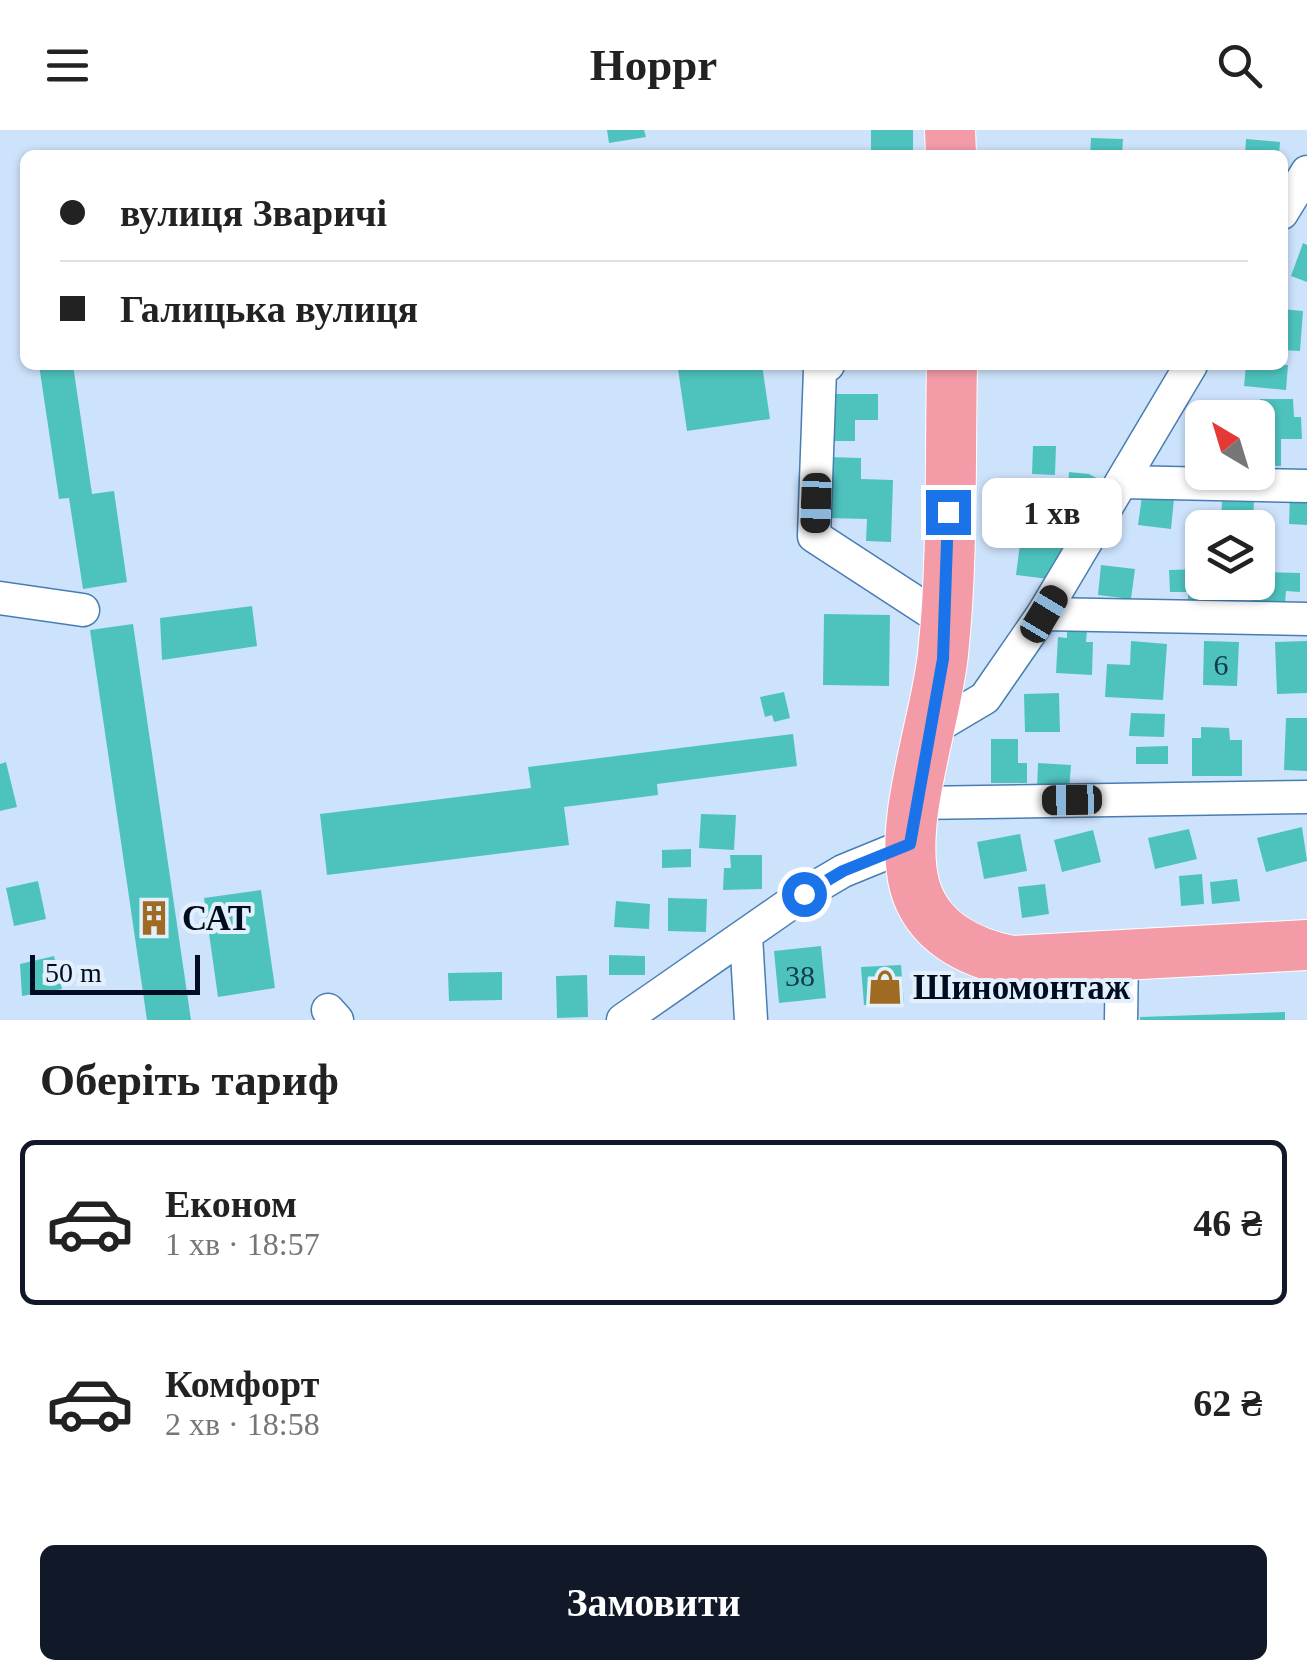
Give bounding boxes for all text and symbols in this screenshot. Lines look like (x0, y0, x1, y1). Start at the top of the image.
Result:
icon: menu (40, 38, 95, 93)
icon: search (1212, 38, 1267, 93)
text: Hoppr (590, 40, 717, 90)
text: вулиця Зваричі (120, 192, 387, 234)
text: Галицька вулиця (120, 288, 418, 330)
north arrow (1185, 400, 1275, 490)
map controls (1185, 400, 1275, 600)
car (800, 472, 832, 534)
callout: 1 хв (983, 477, 1123, 547)
route end (926, 490, 971, 535)
text: 1 хв (1023, 495, 1081, 531)
button: layers (1185, 510, 1275, 600)
car (1016, 581, 1072, 647)
house number: 6 (1214, 648, 1229, 681)
car (1042, 784, 1102, 816)
route start (782, 872, 827, 917)
building icon: САТ (135, 899, 173, 937)
place label: САТ (182, 899, 251, 938)
scale bar (30, 950, 200, 994)
text: 50 m (45, 957, 102, 988)
house number: 38 (785, 959, 815, 992)
shop icon: Шиномонтаж (866, 968, 904, 1006)
place label: Шиномонтаж (913, 968, 1131, 1007)
text: Оберіть тариф (40, 1055, 339, 1105)
icon: car (45, 1178, 135, 1268)
text: Економ (165, 1183, 297, 1225)
text: 46 ₴ (1193, 1202, 1262, 1244)
text: 1 хв · 18:57 (165, 1226, 320, 1262)
icon: car (45, 1358, 135, 1448)
text: Комфорт (165, 1363, 319, 1405)
text: 62 ₴ (1193, 1382, 1262, 1424)
text: 2 хв · 18:58 (165, 1406, 320, 1442)
button: Замовити (40, 1545, 1267, 1660)

